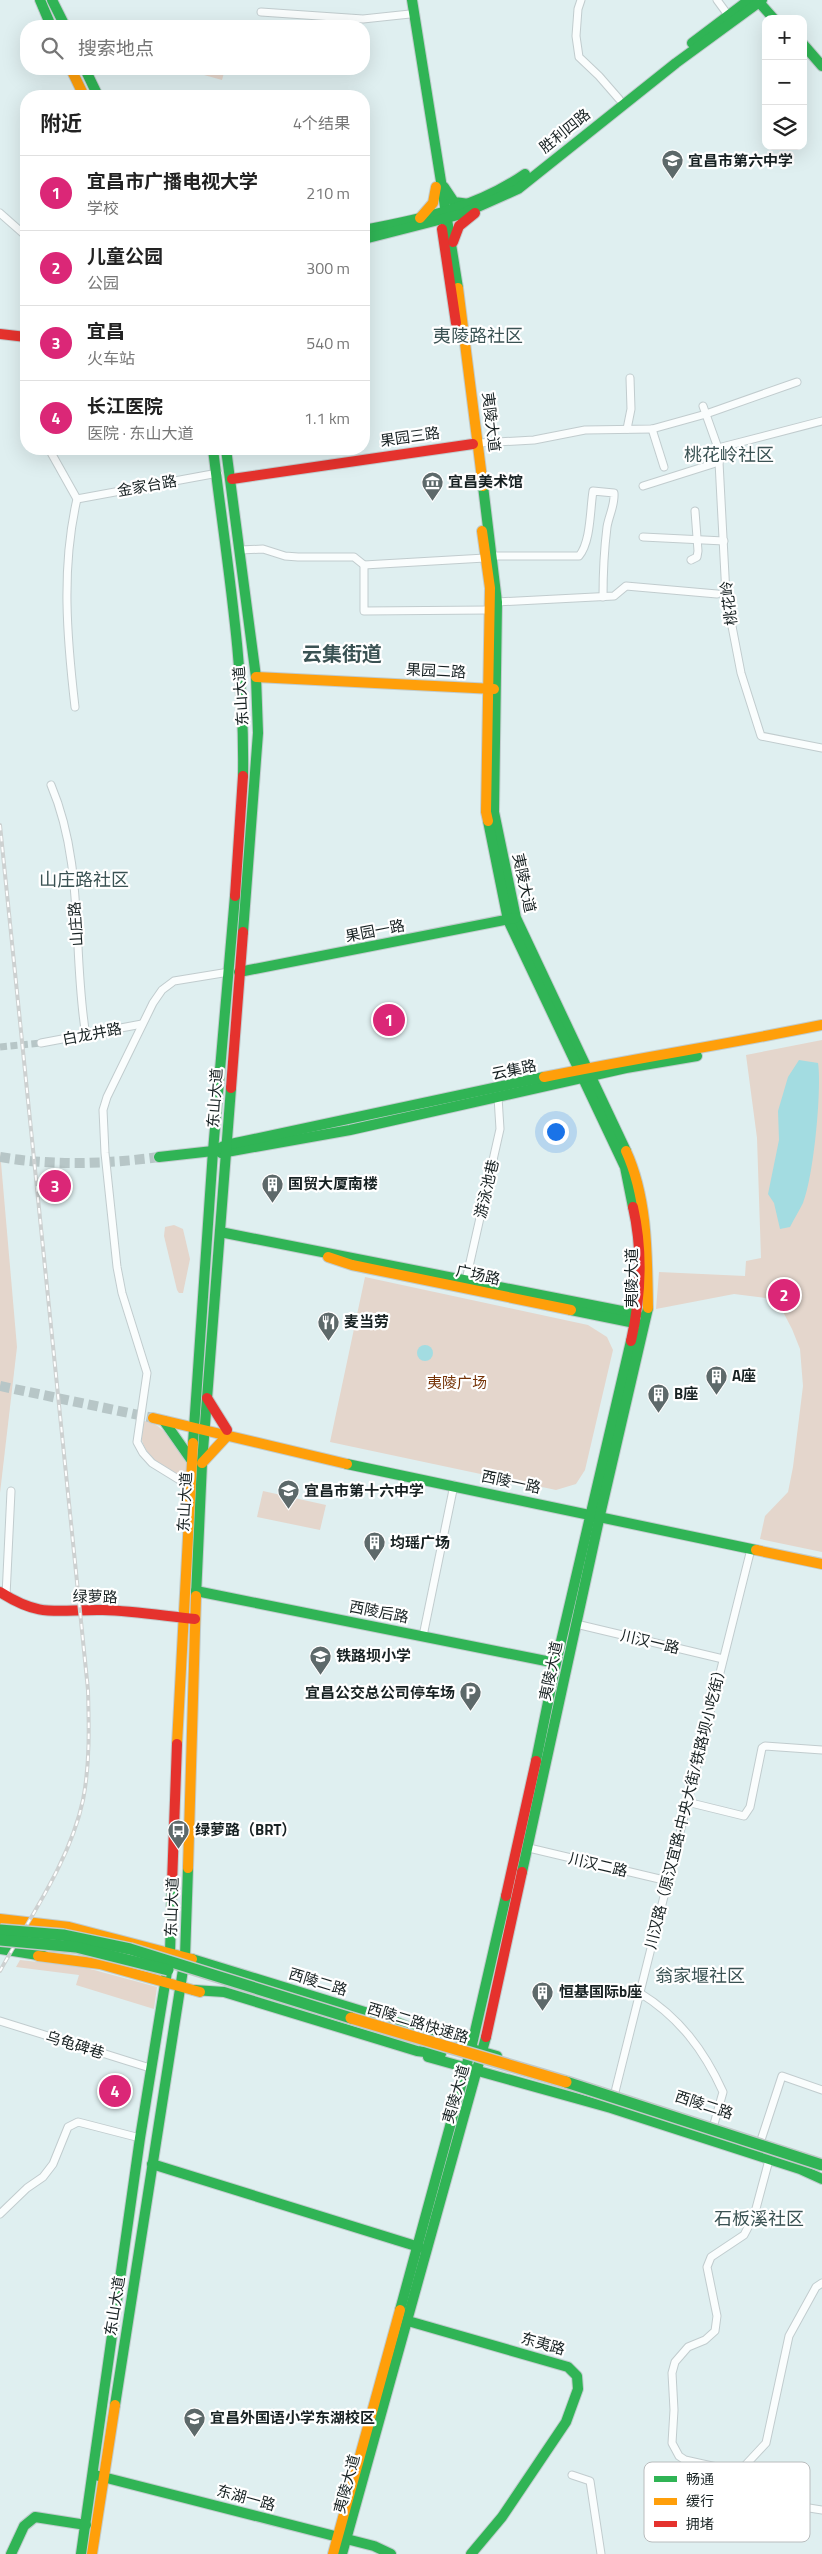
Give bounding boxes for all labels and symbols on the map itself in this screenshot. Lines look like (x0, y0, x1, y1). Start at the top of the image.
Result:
street label: 胜利四路 (534, 103, 595, 158)
school or university icon: 宜昌市第六中学 (660, 149, 684, 180)
place label: 宜昌市第六中学 (688, 149, 793, 172)
district label: 夷陵路社区 (433, 322, 523, 349)
street label: 夷陵大道 (476, 391, 507, 453)
street label: 果园三路 (379, 421, 441, 452)
district label: 桃花岭社区 (684, 441, 774, 468)
street label: 金家台路 (115, 469, 178, 502)
museum icon: 宜昌美术馆 (420, 470, 444, 501)
place label: 宜昌美术馆 (448, 470, 523, 493)
street label: 桃花岭 (714, 579, 743, 627)
district label: 云集街道 (302, 638, 382, 669)
street label: 果园二路 (405, 657, 467, 684)
street label: 东山大道 (227, 665, 254, 727)
street label: 夷陵大道 (507, 851, 542, 915)
district label: 山庄路社区 (39, 866, 129, 893)
street label: 山庄路 (62, 901, 89, 947)
street label: 果园一路 (343, 913, 407, 948)
pin: 1 (373, 1001, 405, 1039)
street label: 白龙井路 (60, 1016, 124, 1051)
street label: 云集路 (489, 1054, 538, 1085)
street label: 东山大道 (201, 1067, 228, 1129)
your location (543, 1119, 569, 1145)
street label: 游泳池巷 (469, 1157, 504, 1221)
pin: 3 (39, 1167, 71, 1205)
building icon: 国贸大厦南楼 (260, 1172, 284, 1203)
place label: 国贸大厦南楼 (288, 1172, 378, 1195)
street label: 夷陵大道 (620, 1248, 643, 1308)
street label: 广场路 (454, 1259, 503, 1290)
pin: 2 (768, 1276, 800, 1314)
restaurant icon: 麦当劳 (316, 1310, 340, 1341)
place label: 麦当劳 (344, 1310, 389, 1333)
building icon: A座 (704, 1364, 728, 1395)
place label: A座 (732, 1364, 756, 1387)
park label: 夷陵广场 (427, 1371, 487, 1394)
building icon: B座 (646, 1382, 670, 1413)
place label: B座 (674, 1382, 698, 1405)
street label: 西陵一路 (479, 1464, 543, 1499)
street label: 东山大道 (171, 1471, 198, 1533)
school or university icon: 宜昌市第十六中学 (276, 1479, 300, 1510)
place label: 宜昌市第十六中学 (304, 1479, 424, 1502)
building icon: 均瑶广场 (362, 1531, 386, 1562)
place label: 均瑶广场 (390, 1531, 450, 1554)
street label: 绿萝路 (72, 1585, 118, 1608)
street label: 西陵后路 (347, 1594, 411, 1629)
street label: 川汉一路 (618, 1624, 682, 1659)
street label: 夷陵大道 (533, 1639, 568, 1703)
school or university icon: 铁路坝小学 (308, 1644, 332, 1675)
place label: 铁路坝小学 (336, 1644, 411, 1667)
street label: 川汉路（原汉宜路·中央大街/铁路坝小吃街） (639, 1660, 732, 1952)
place label: 宜昌公交总公司停车场 (305, 1681, 455, 1704)
parking icon: 宜昌公交总公司停车场 (459, 1681, 483, 1712)
bus stop icon: 绿萝路（BRT） (167, 1818, 191, 1849)
place label: 绿萝路（BRT） (195, 1818, 296, 1841)
street label: 川汉二路 (566, 1847, 630, 1882)
street label: 东山大道 (159, 1877, 184, 1937)
street label: 西陵二路 (286, 1962, 350, 2001)
district label: 翁家堰社区 (655, 1962, 745, 1989)
building icon: 恒基国际b座 (531, 1980, 555, 2011)
place label: 恒基国际b座 (559, 1980, 642, 2003)
street label: 西陵二路快速路 (365, 1996, 472, 2049)
street label: 乌龟碑巷 (43, 2025, 107, 2064)
street label: 夷陵大道 (436, 2062, 475, 2126)
pin: 4 (99, 2072, 131, 2110)
street label: 西陵二路 (672, 2084, 736, 2125)
district label: 石板溪社区 (714, 2205, 804, 2232)
street label: 东山大道 (98, 2274, 131, 2337)
street label: 东夷路 (518, 2326, 568, 2361)
school or university icon: 宜昌外国语小学东湖校区 (182, 2406, 206, 2437)
place label: 宜昌外国语小学东湖校区 (210, 2406, 375, 2429)
street label: 夷陵大道 (328, 2452, 365, 2516)
legend (644, 2462, 810, 2542)
text: 畅通 (686, 2468, 714, 2489)
street label: 东湖一路 (214, 2479, 278, 2516)
text: 缓行 (686, 2490, 714, 2511)
text: 拥堵 (686, 2513, 714, 2534)

